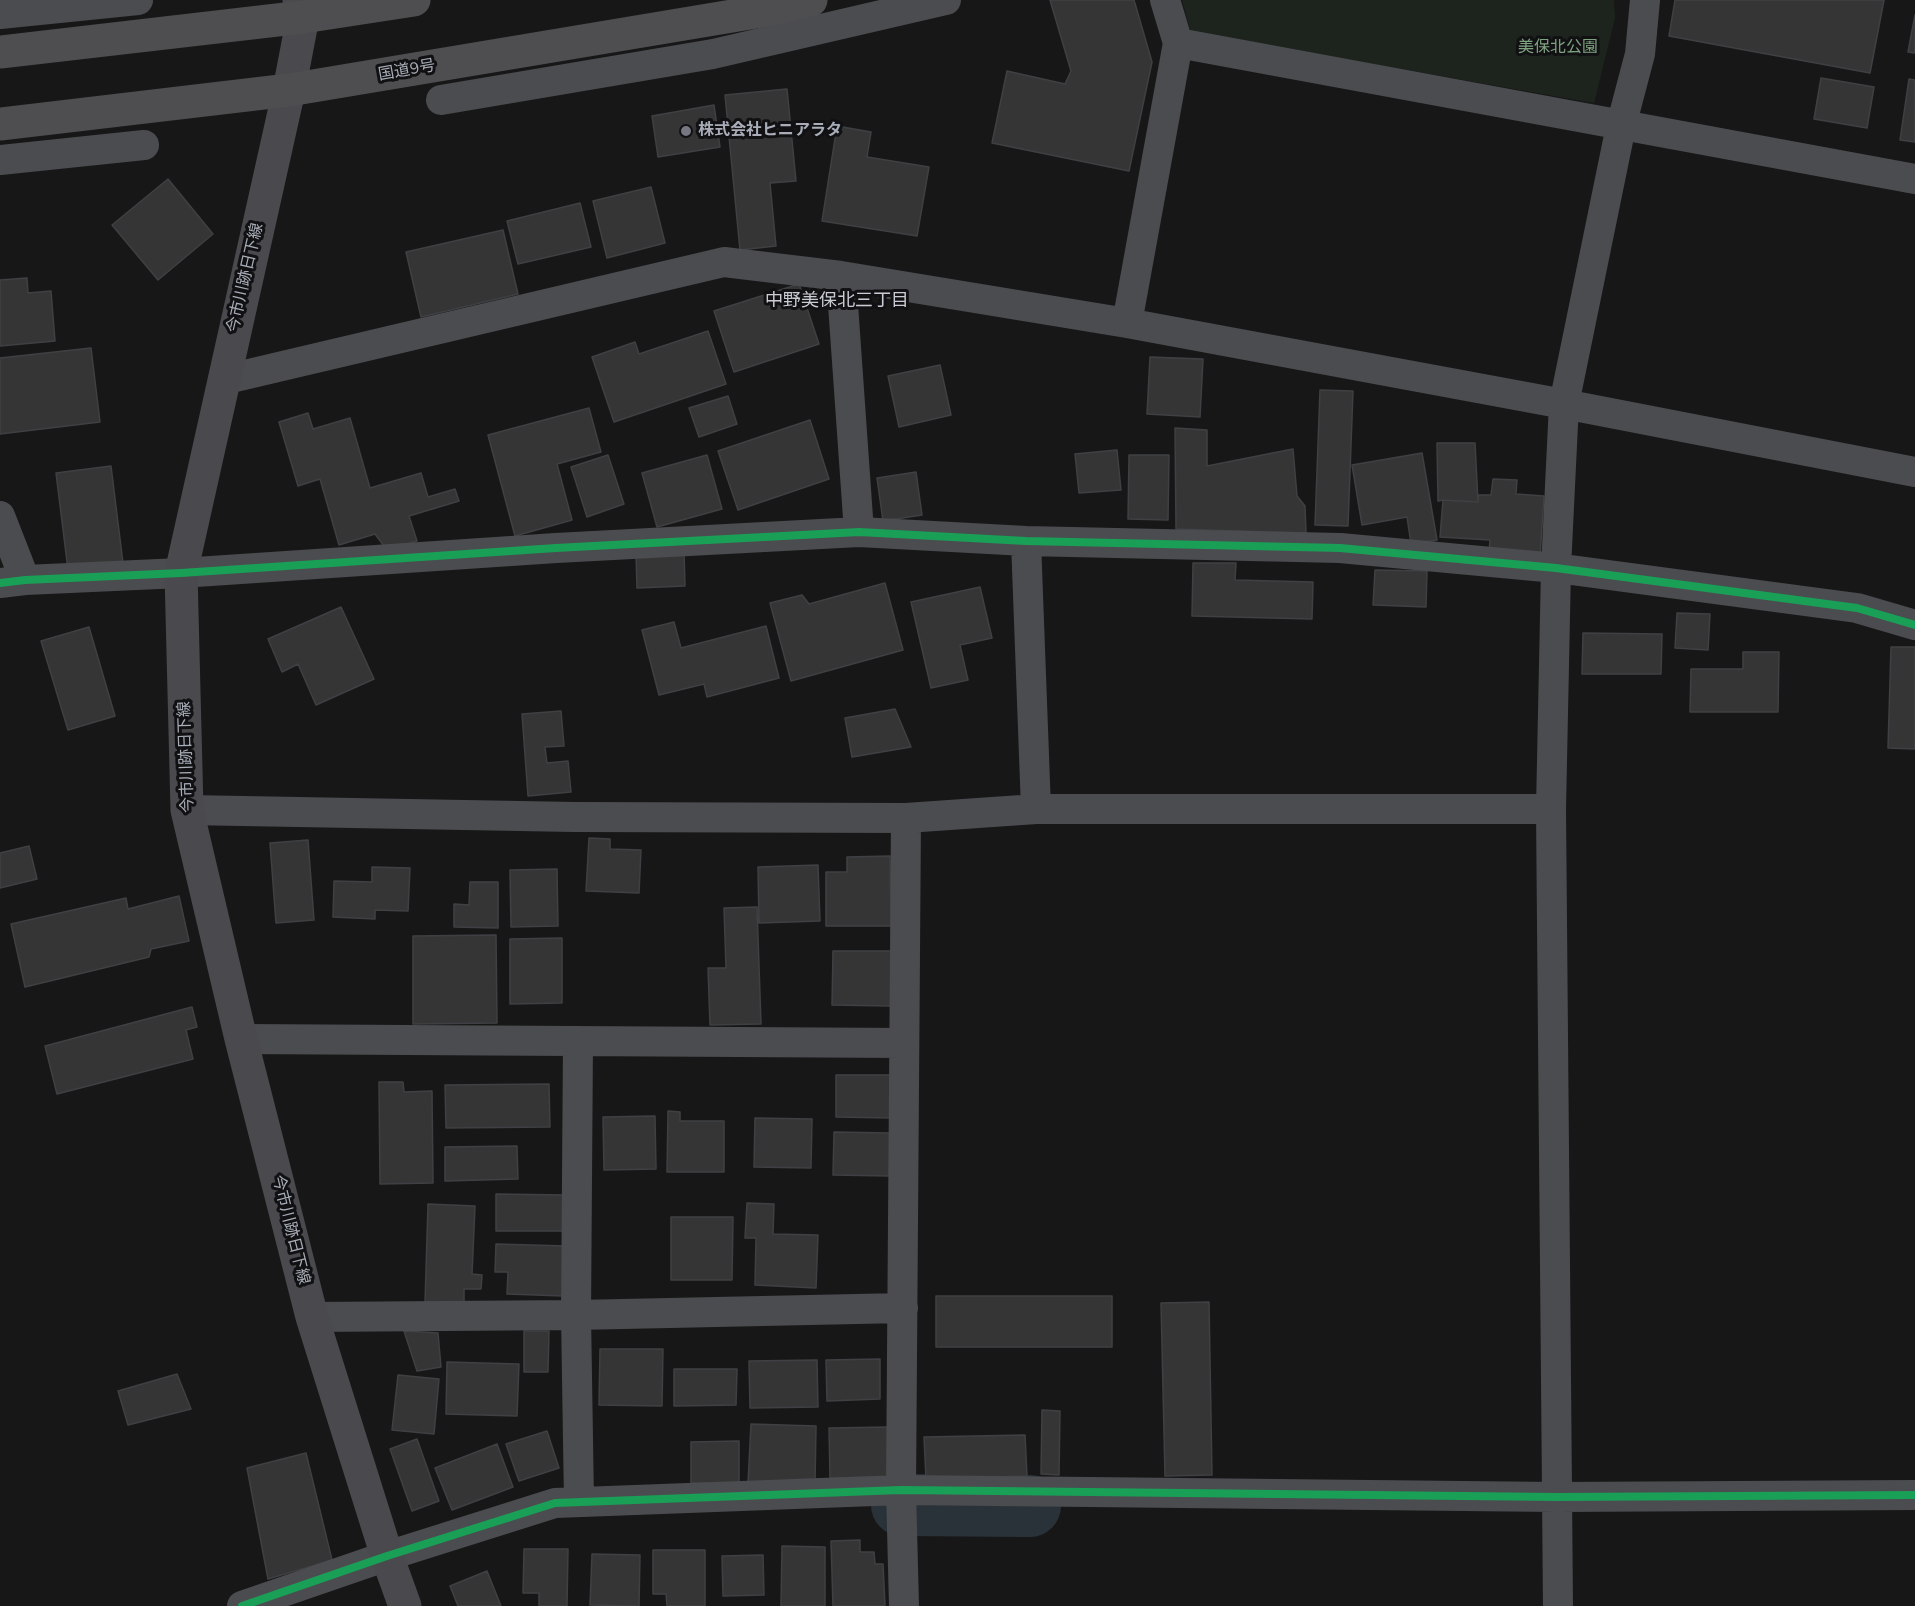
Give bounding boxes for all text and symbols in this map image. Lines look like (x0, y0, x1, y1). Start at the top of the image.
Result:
park label: 美保北公園 (1518, 38, 1598, 58)
street label: 国道9号 (377, 57, 437, 85)
place label: 株式会社ヒニアラタ (698, 121, 842, 141)
marker: 株式会社ヒニアラタ (679, 124, 693, 138)
street label: 今市川跡日下線 (224, 221, 268, 335)
district label: 中野美保北三丁目 (765, 291, 909, 313)
street label: 今市川跡日下線 (175, 701, 199, 813)
street label: 今市川跡日下線 (267, 1173, 313, 1287)

